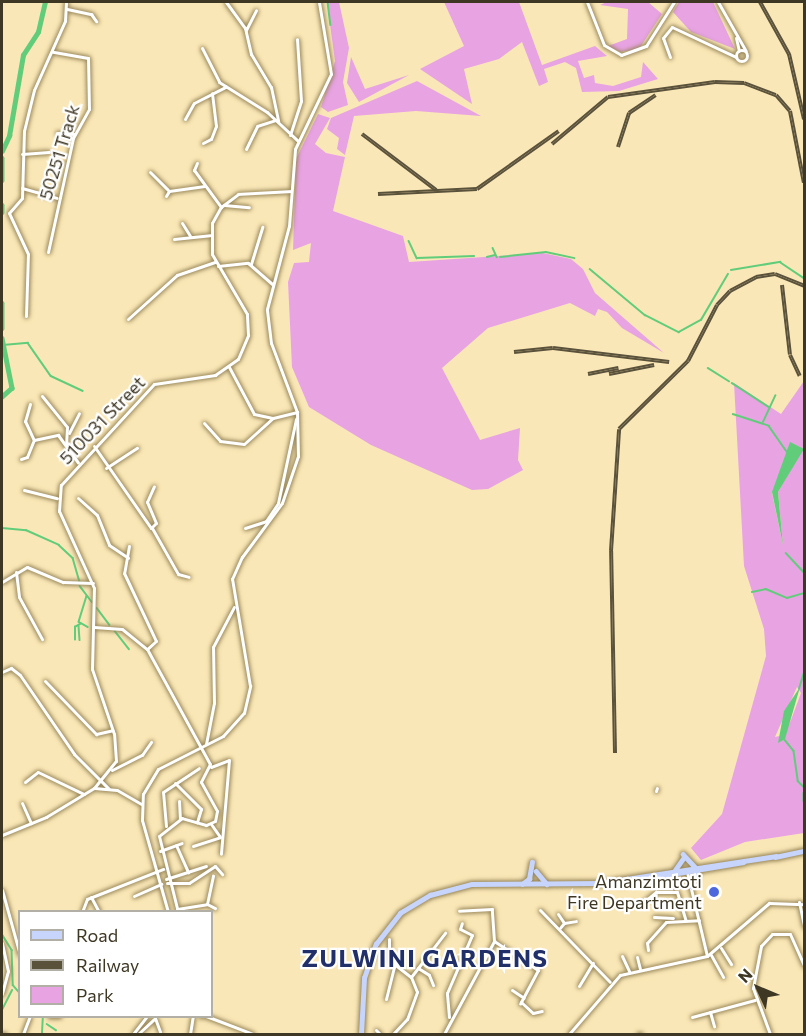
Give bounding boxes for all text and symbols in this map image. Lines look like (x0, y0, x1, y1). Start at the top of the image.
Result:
street label: 50251 Track (34, 102, 84, 202)
street label: 510031 Street (55, 372, 149, 468)
place label: Amanzimtoti Fire Department (567, 871, 702, 914)
marker: Amanzimtoti Fire Department (707, 885, 721, 899)
legend (18, 910, 213, 1018)
text: Road (76, 924, 118, 946)
district label: ZULWINI GARDENS (302, 944, 548, 972)
text: Railway (76, 954, 139, 976)
north arrow (728, 958, 788, 1018)
text: N (734, 964, 756, 986)
text: Park (76, 984, 114, 1006)

